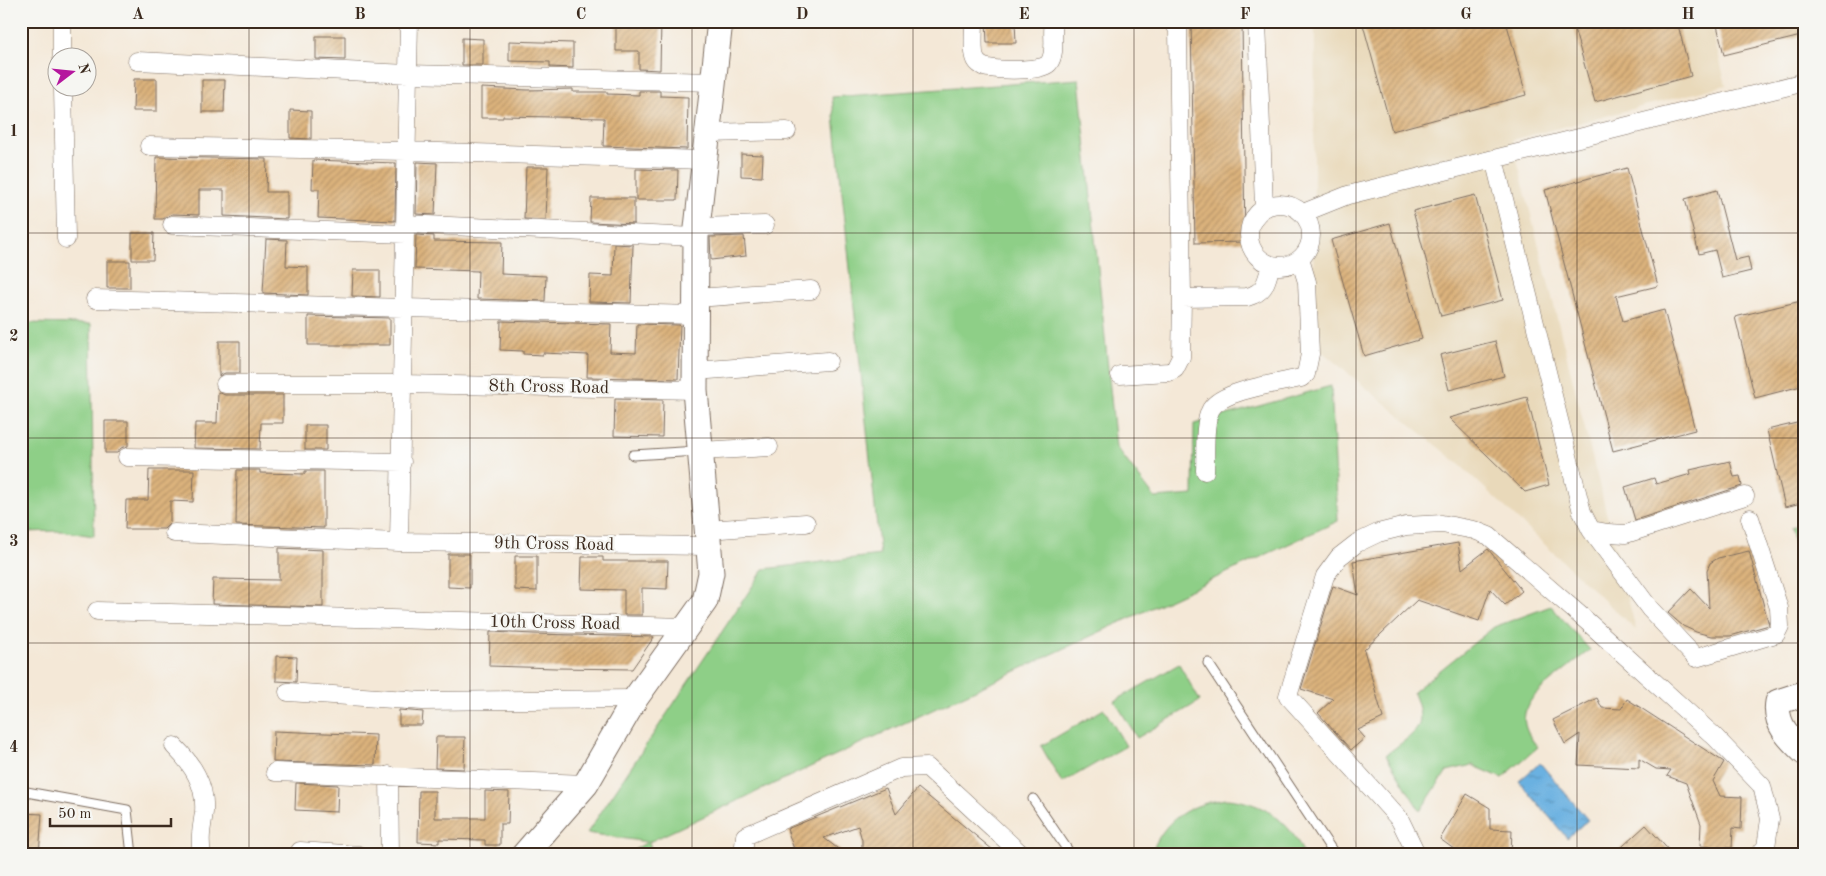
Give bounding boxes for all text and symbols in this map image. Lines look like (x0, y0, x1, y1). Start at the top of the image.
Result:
text: A (132, 7, 144, 23)
text: B (354, 7, 366, 23)
text: C (576, 7, 586, 23)
text: D (796, 7, 808, 23)
text: E (1018, 7, 1030, 23)
text: F (1240, 7, 1251, 23)
text: G (1460, 7, 1472, 23)
text: H (1681, 7, 1695, 23)
north arrow (48, 48, 98, 98)
text: N (75, 62, 92, 76)
text: 1 (9, 124, 19, 140)
text: 2 (9, 329, 19, 345)
street label: 8th Cross Road (488, 377, 610, 397)
text: 3 (9, 534, 19, 550)
street label: 9th Cross Road (493, 534, 615, 554)
street label: 10th Cross Road (489, 613, 621, 633)
text: 4 (9, 740, 19, 756)
scale bar (50, 796, 171, 828)
text: 50 m (58, 807, 92, 822)

